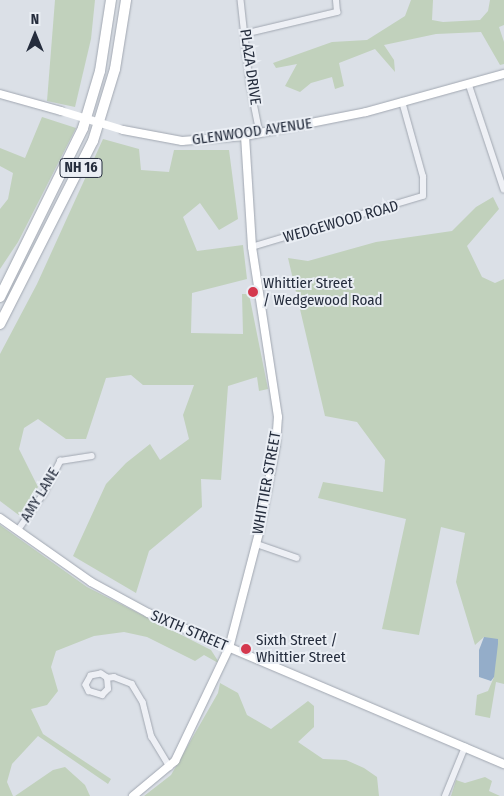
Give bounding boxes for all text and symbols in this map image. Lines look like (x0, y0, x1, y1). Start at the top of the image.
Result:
north arrow (10, 10, 60, 60)
text: N (31, 11, 39, 28)
street label: PLAZA DRIVE (236, 28, 264, 106)
street label: GLENWOOD AVENUE (191, 115, 313, 149)
road number: NH 16 (58, 156, 104, 180)
street label: WEDGEWOOD ROAD (281, 197, 401, 247)
place label: Whittier Street / Wedgewood Road (263, 274, 383, 309)
marker: Whittier Street / Wedgewood Road (247, 286, 259, 298)
street label: WHITTIER STREET (249, 430, 285, 536)
street label: AMY LANE (17, 465, 63, 525)
street label: SIXTH STREET (148, 607, 230, 655)
place label: Sixth Street / Whittier Street (256, 631, 346, 666)
marker: Sixth Street / Whittier Street (240, 643, 252, 655)

